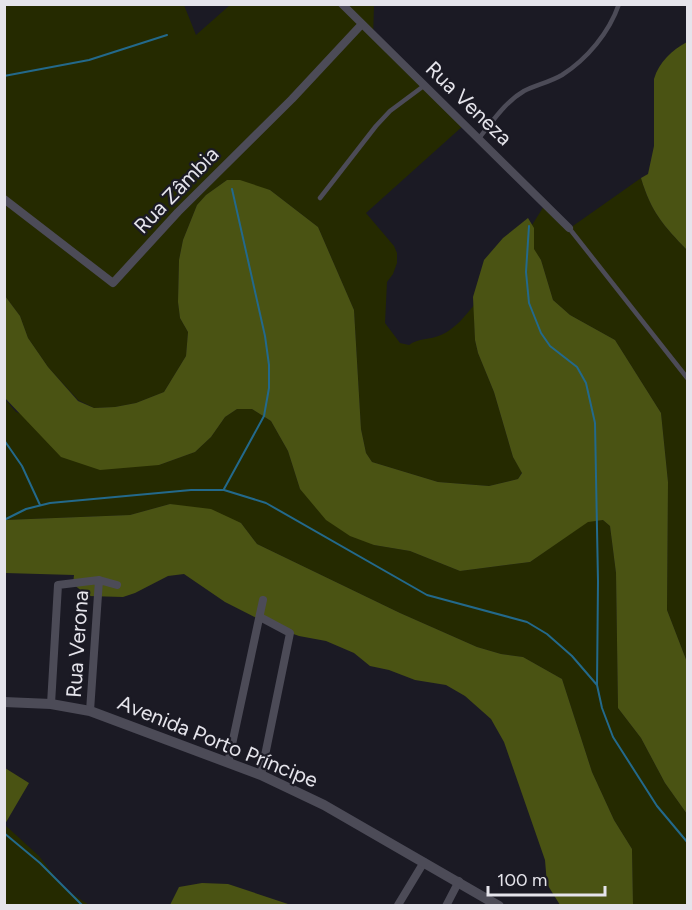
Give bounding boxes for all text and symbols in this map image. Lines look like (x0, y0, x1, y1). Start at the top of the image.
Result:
street label: Rua Veneza (421, 56, 517, 150)
street label: Rua Zâmbia (129, 142, 223, 238)
street label: Rua Verona (61, 589, 93, 699)
street label: Avenida Porto Príncipe (114, 689, 322, 793)
scale bar (488, 859, 605, 897)
text: 100 m (497, 869, 547, 891)

